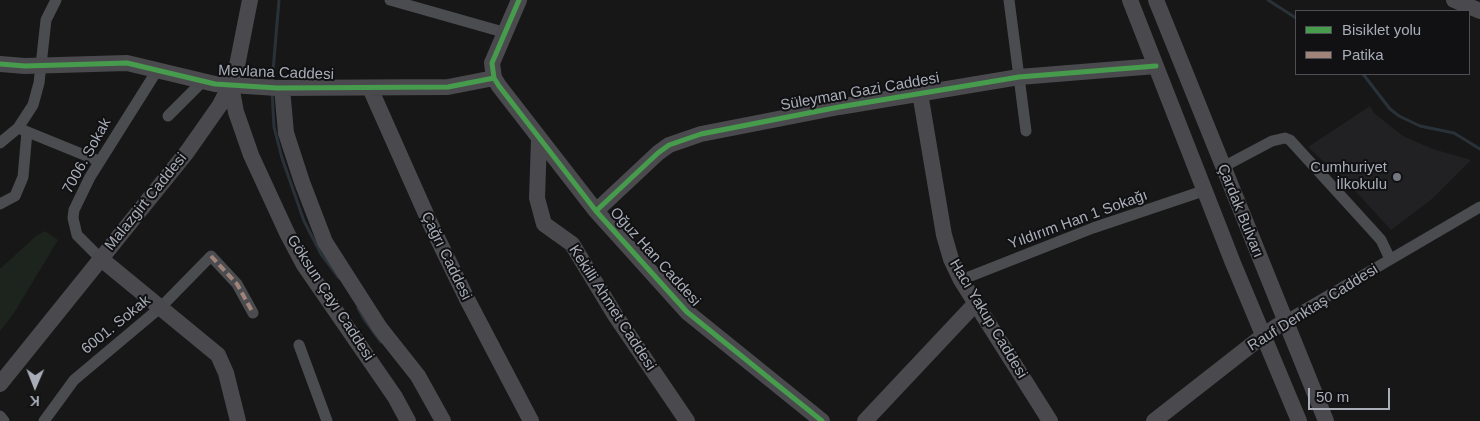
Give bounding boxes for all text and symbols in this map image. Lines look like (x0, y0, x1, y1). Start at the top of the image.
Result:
legend (1295, 10, 1470, 75)
text: Bisiklet yolu (1342, 21, 1421, 38)
text: Patika (1342, 46, 1384, 63)
street label: Mevlana Caddesi (218, 62, 334, 84)
street label: Süleyman Gazi Caddesi (779, 69, 941, 115)
street label: 7006. Sokak (59, 115, 115, 197)
street label: Malazgirt Caddesi (101, 150, 191, 254)
place label: Cumhuriyet İlkokulu (1310, 159, 1387, 194)
street label: Çardak Bulvarı (1213, 162, 1267, 260)
marker: Cumhuriyet İlkokulu (1391, 171, 1403, 183)
street label: Yıldırım Han 1 Sokağı (1006, 186, 1150, 254)
street label: Oğuz Han Caddesi (606, 204, 704, 310)
street label: Çağrı Caddesi (417, 209, 475, 303)
street label: Göksun Çayı Caddesi (283, 232, 377, 364)
street label: Kekilli Ahmet Caddesi (565, 242, 659, 374)
street label: Hacı Yakup Caddesi (945, 256, 1031, 382)
street label: Rauf Denktaş Caddesi (1245, 261, 1381, 355)
street label: 6001. Sokak (78, 292, 154, 358)
north arrow (10, 361, 60, 411)
scale bar (1310, 378, 1392, 410)
text: 50 m (1316, 388, 1349, 405)
text: K (30, 393, 40, 409)

